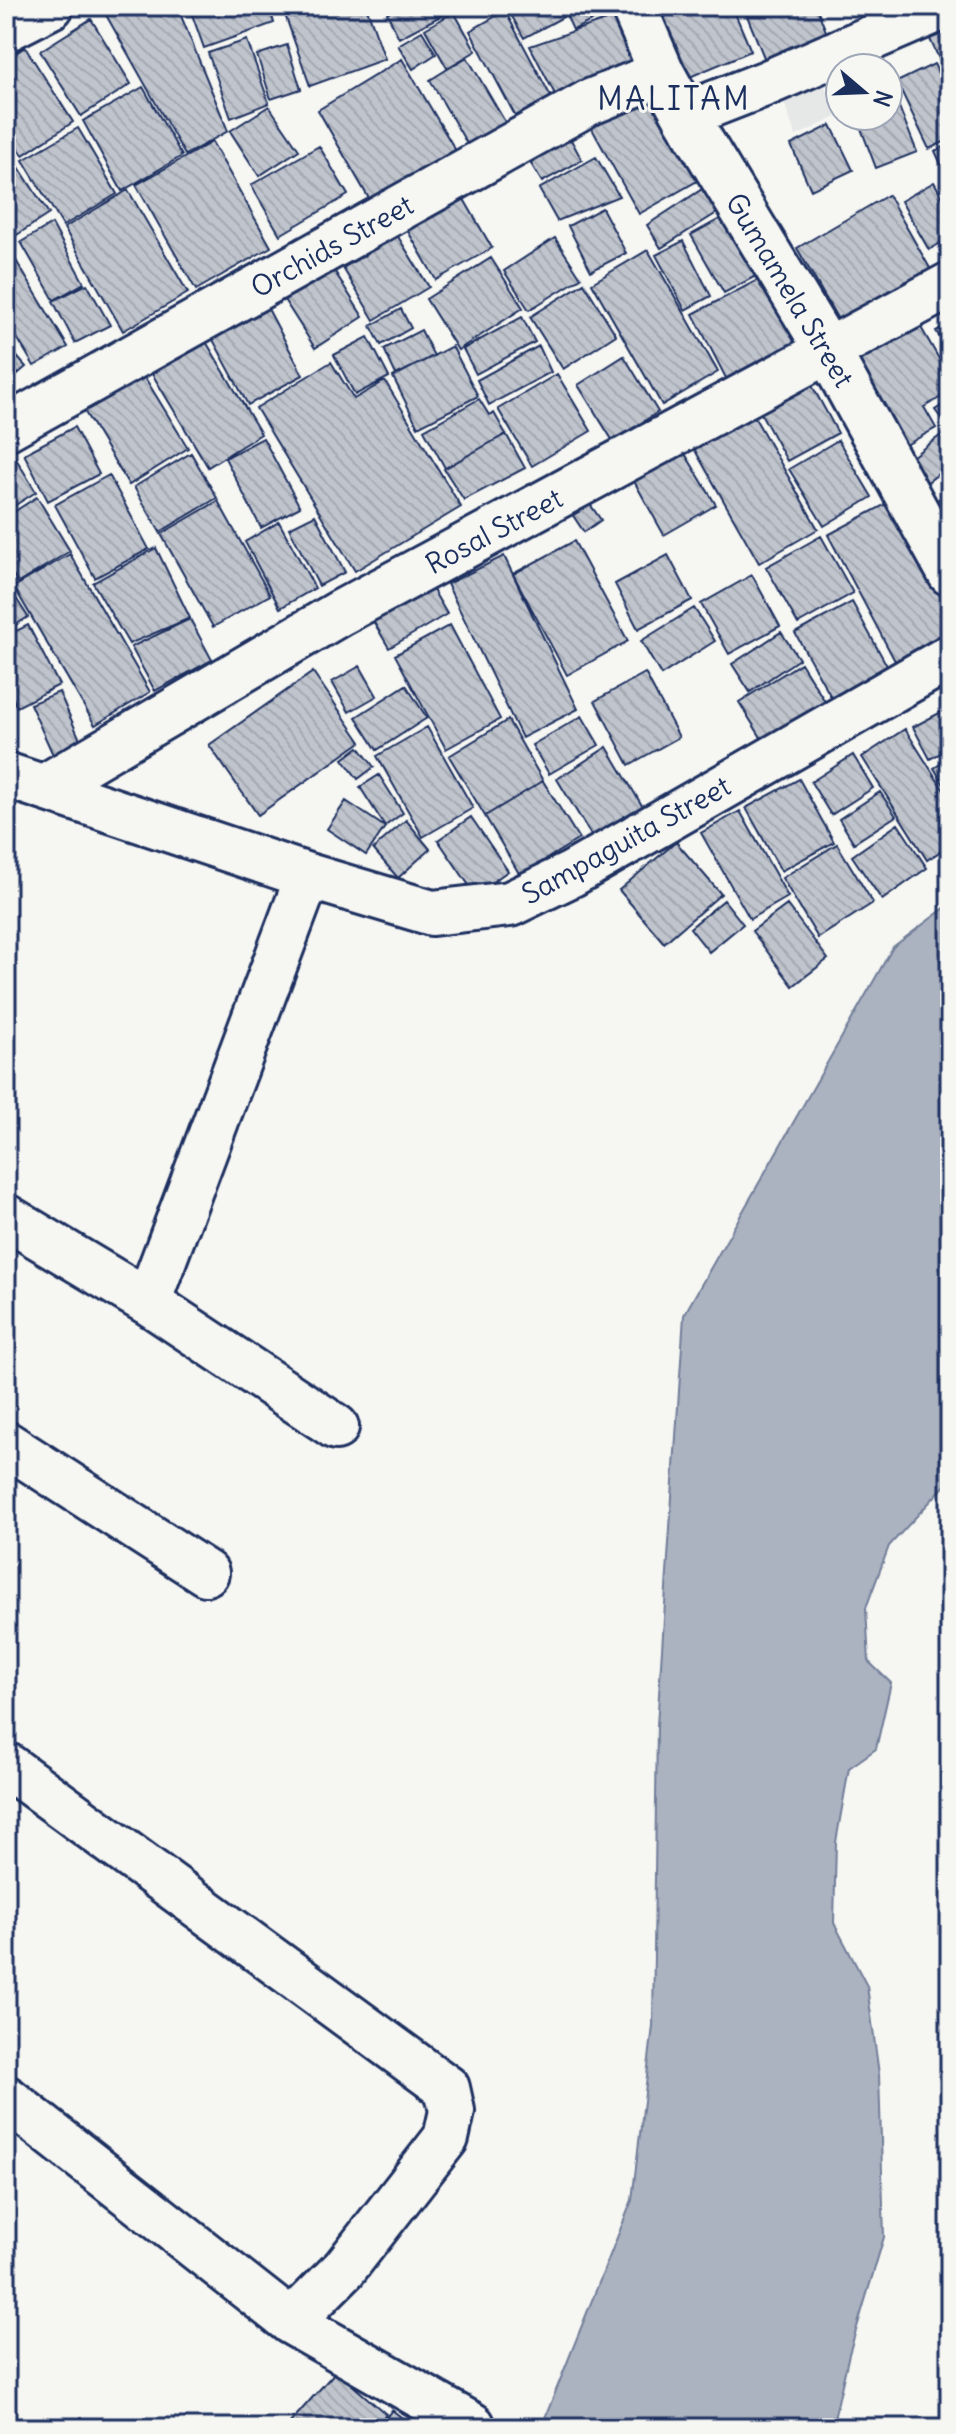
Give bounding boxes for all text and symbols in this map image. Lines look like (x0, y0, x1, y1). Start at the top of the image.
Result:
north arrow (824, 52, 904, 132)
district label: MALITAM (597, 78, 751, 119)
text: N (867, 87, 899, 110)
street label: Gumamela Street (718, 186, 862, 394)
street label: Orchids Street (245, 187, 419, 305)
street label: Rosal Street (419, 480, 569, 582)
street label: Sampaguita Street (515, 768, 737, 912)

